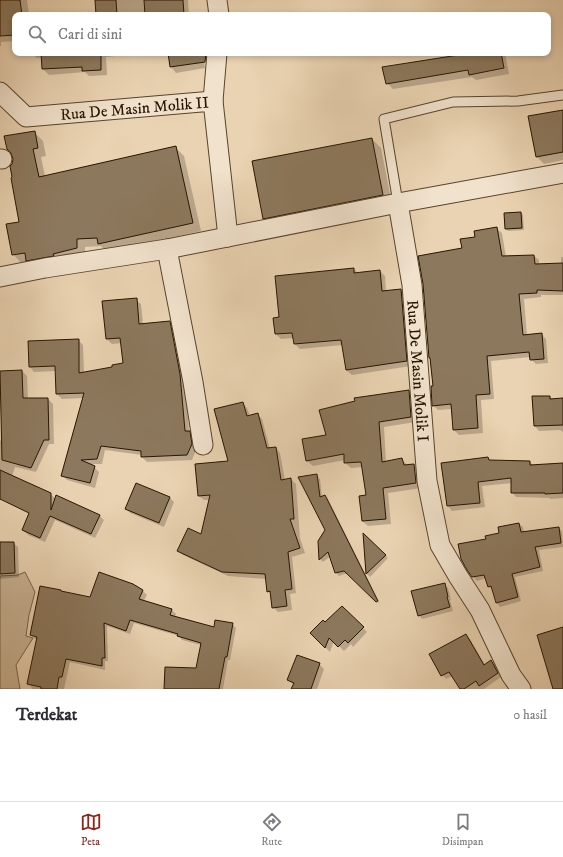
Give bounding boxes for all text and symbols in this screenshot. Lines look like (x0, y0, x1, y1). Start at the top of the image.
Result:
search box (12, 12, 551, 56)
icon: search (26, 23, 48, 45)
text: Cari di sini (58, 25, 122, 44)
street label: Rua De Masin Molik II (60, 92, 210, 125)
street label: Rua De Masin Molik I (402, 299, 433, 443)
text: Terdekat (16, 704, 77, 726)
text: 0 hasil (513, 707, 547, 723)
tab: Peta (80, 811, 102, 849)
tab: Rute (261, 811, 283, 849)
tab: Disimpan (442, 811, 483, 849)

